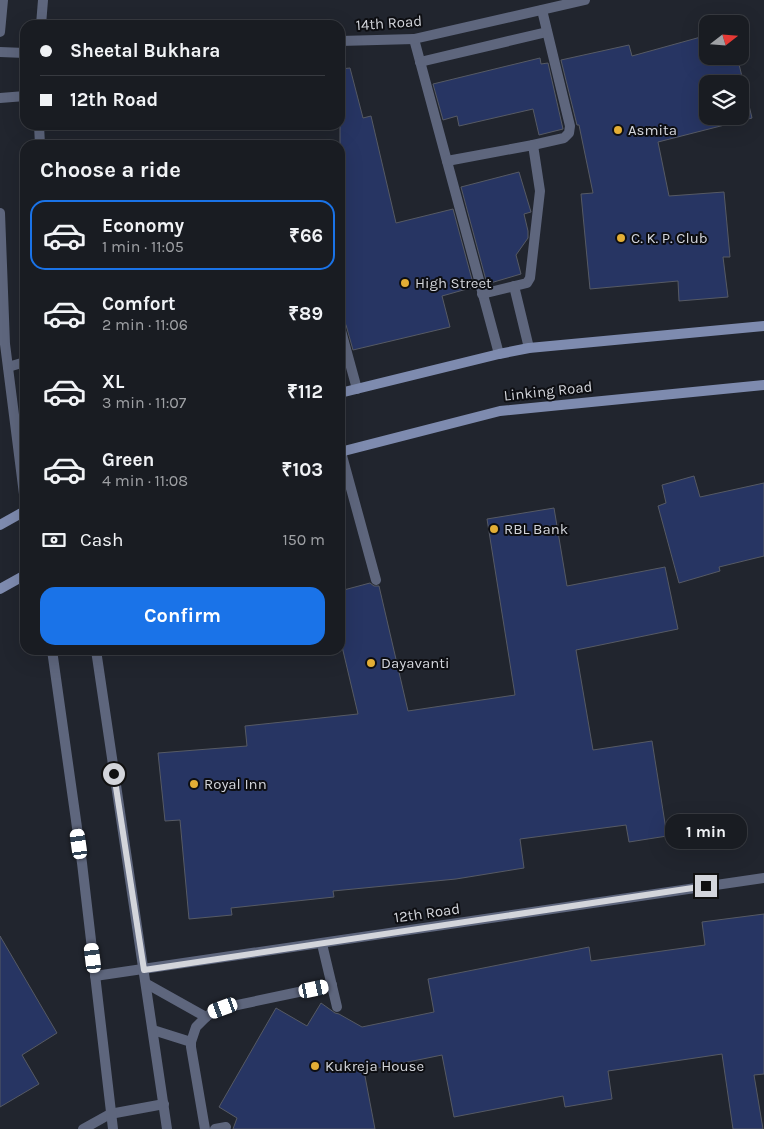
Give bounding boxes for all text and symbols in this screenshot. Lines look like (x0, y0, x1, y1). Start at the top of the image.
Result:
street label: 14th Road (355, 12, 423, 34)
north arrow (699, 15, 749, 65)
map controls (699, 15, 749, 125)
text: Sheetal Bukhara (70, 40, 220, 62)
button: layers (699, 75, 749, 125)
text: 12th Road (70, 89, 158, 111)
place label: Asmita (628, 121, 677, 139)
marker: Asmita (612, 124, 624, 136)
text: Choose a ride (40, 157, 181, 183)
icon: car (42, 213, 87, 258)
text: Economy (102, 215, 184, 237)
text: ₹66 (289, 225, 323, 247)
place label: C. K. P. Club (631, 229, 708, 247)
marker: C. K. P. Club (615, 232, 627, 244)
text: 1 min · 11:05 (102, 237, 184, 256)
place label: High Street (415, 274, 492, 292)
marker: High Street (399, 277, 411, 289)
icon: car (42, 291, 87, 336)
text: Comfort (102, 293, 176, 315)
text: ₹89 (288, 303, 323, 325)
text: 2 min · 11:06 (102, 315, 188, 334)
icon: car (42, 369, 87, 414)
text: XL (102, 371, 124, 393)
street label: Linking Road (503, 377, 593, 405)
text: ₹112 (287, 381, 323, 403)
text: 3 min · 11:07 (102, 393, 186, 412)
icon: car (42, 447, 87, 492)
text: Green (102, 449, 154, 471)
text: ₹103 (282, 459, 323, 481)
text: 4 min · 11:08 (102, 471, 188, 490)
place label: RBL Bank (504, 520, 568, 538)
marker: RBL Bank (488, 523, 500, 535)
icon: cash (40, 526, 68, 554)
text: Cash (80, 529, 124, 551)
text: 150 m (282, 530, 325, 549)
button: Confirm (40, 587, 325, 645)
place label: Dayavanti (381, 654, 449, 672)
marker: Dayavanti (365, 657, 377, 669)
route start (103, 763, 125, 785)
place label: Royal Inn (204, 775, 267, 793)
marker: Royal Inn (188, 778, 200, 790)
callout: 1 min (665, 814, 747, 848)
text: 1 min (686, 822, 726, 841)
car (69, 828, 88, 860)
route end (695, 875, 717, 897)
street label: 12th Road (393, 899, 461, 927)
car (83, 942, 102, 974)
car (297, 979, 330, 999)
car (206, 996, 239, 1020)
place label: Kukreja House (325, 1057, 424, 1075)
marker: Kukreja House (309, 1060, 321, 1072)

